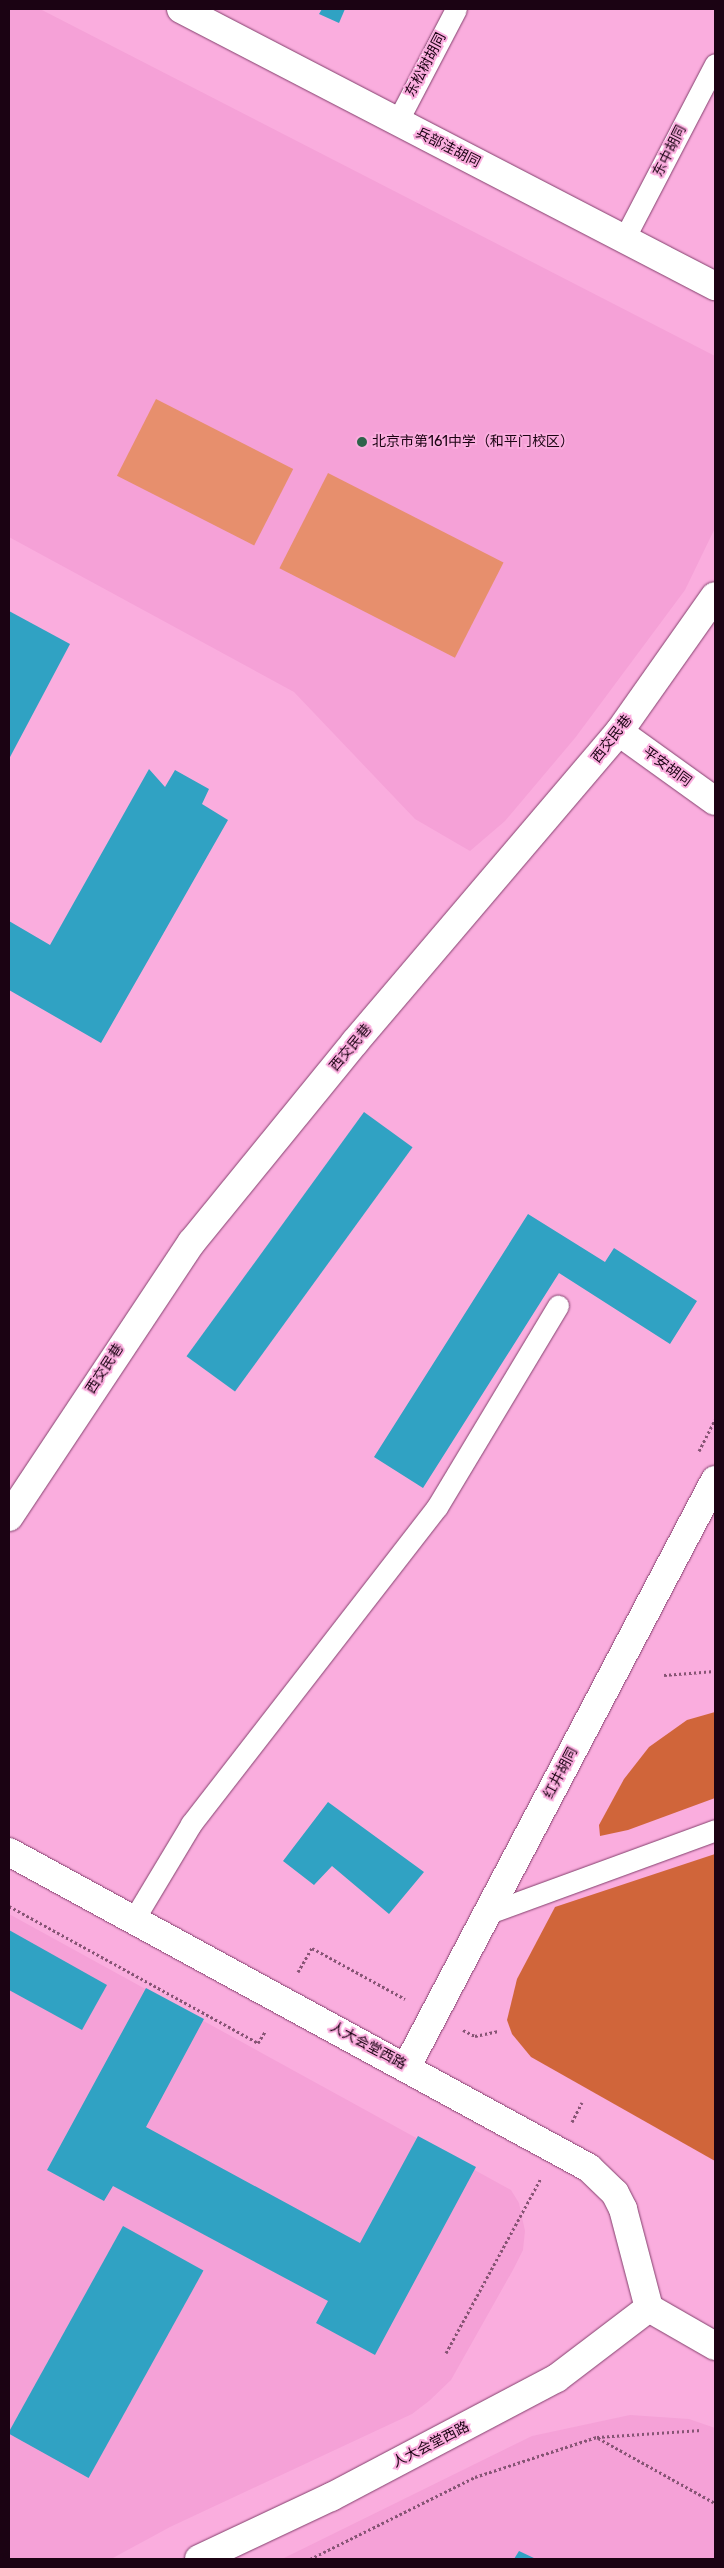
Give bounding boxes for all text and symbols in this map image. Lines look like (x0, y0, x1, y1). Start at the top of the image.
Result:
street label: 东松树胡同 (402, 30, 450, 100)
street label: 东中胡同 (650, 122, 690, 180)
street label: 兵部洼胡同 (413, 125, 483, 171)
place label: 北京市第161中学（和平门校区） (372, 434, 574, 450)
marker: 北京市第161中学（和平门校区） (356, 436, 368, 448)
street label: 西交民巷 (588, 712, 636, 766)
street label: 平安胡同 (639, 744, 695, 790)
street label: 西交民巷 (327, 1021, 375, 1075)
street label: 西交民巷 (83, 1341, 127, 1397)
street label: 红井胡同 (540, 1744, 582, 1802)
street label: 人大会堂西路 (327, 2019, 409, 2073)
street label: 人大会堂西路 (390, 2418, 472, 2472)

